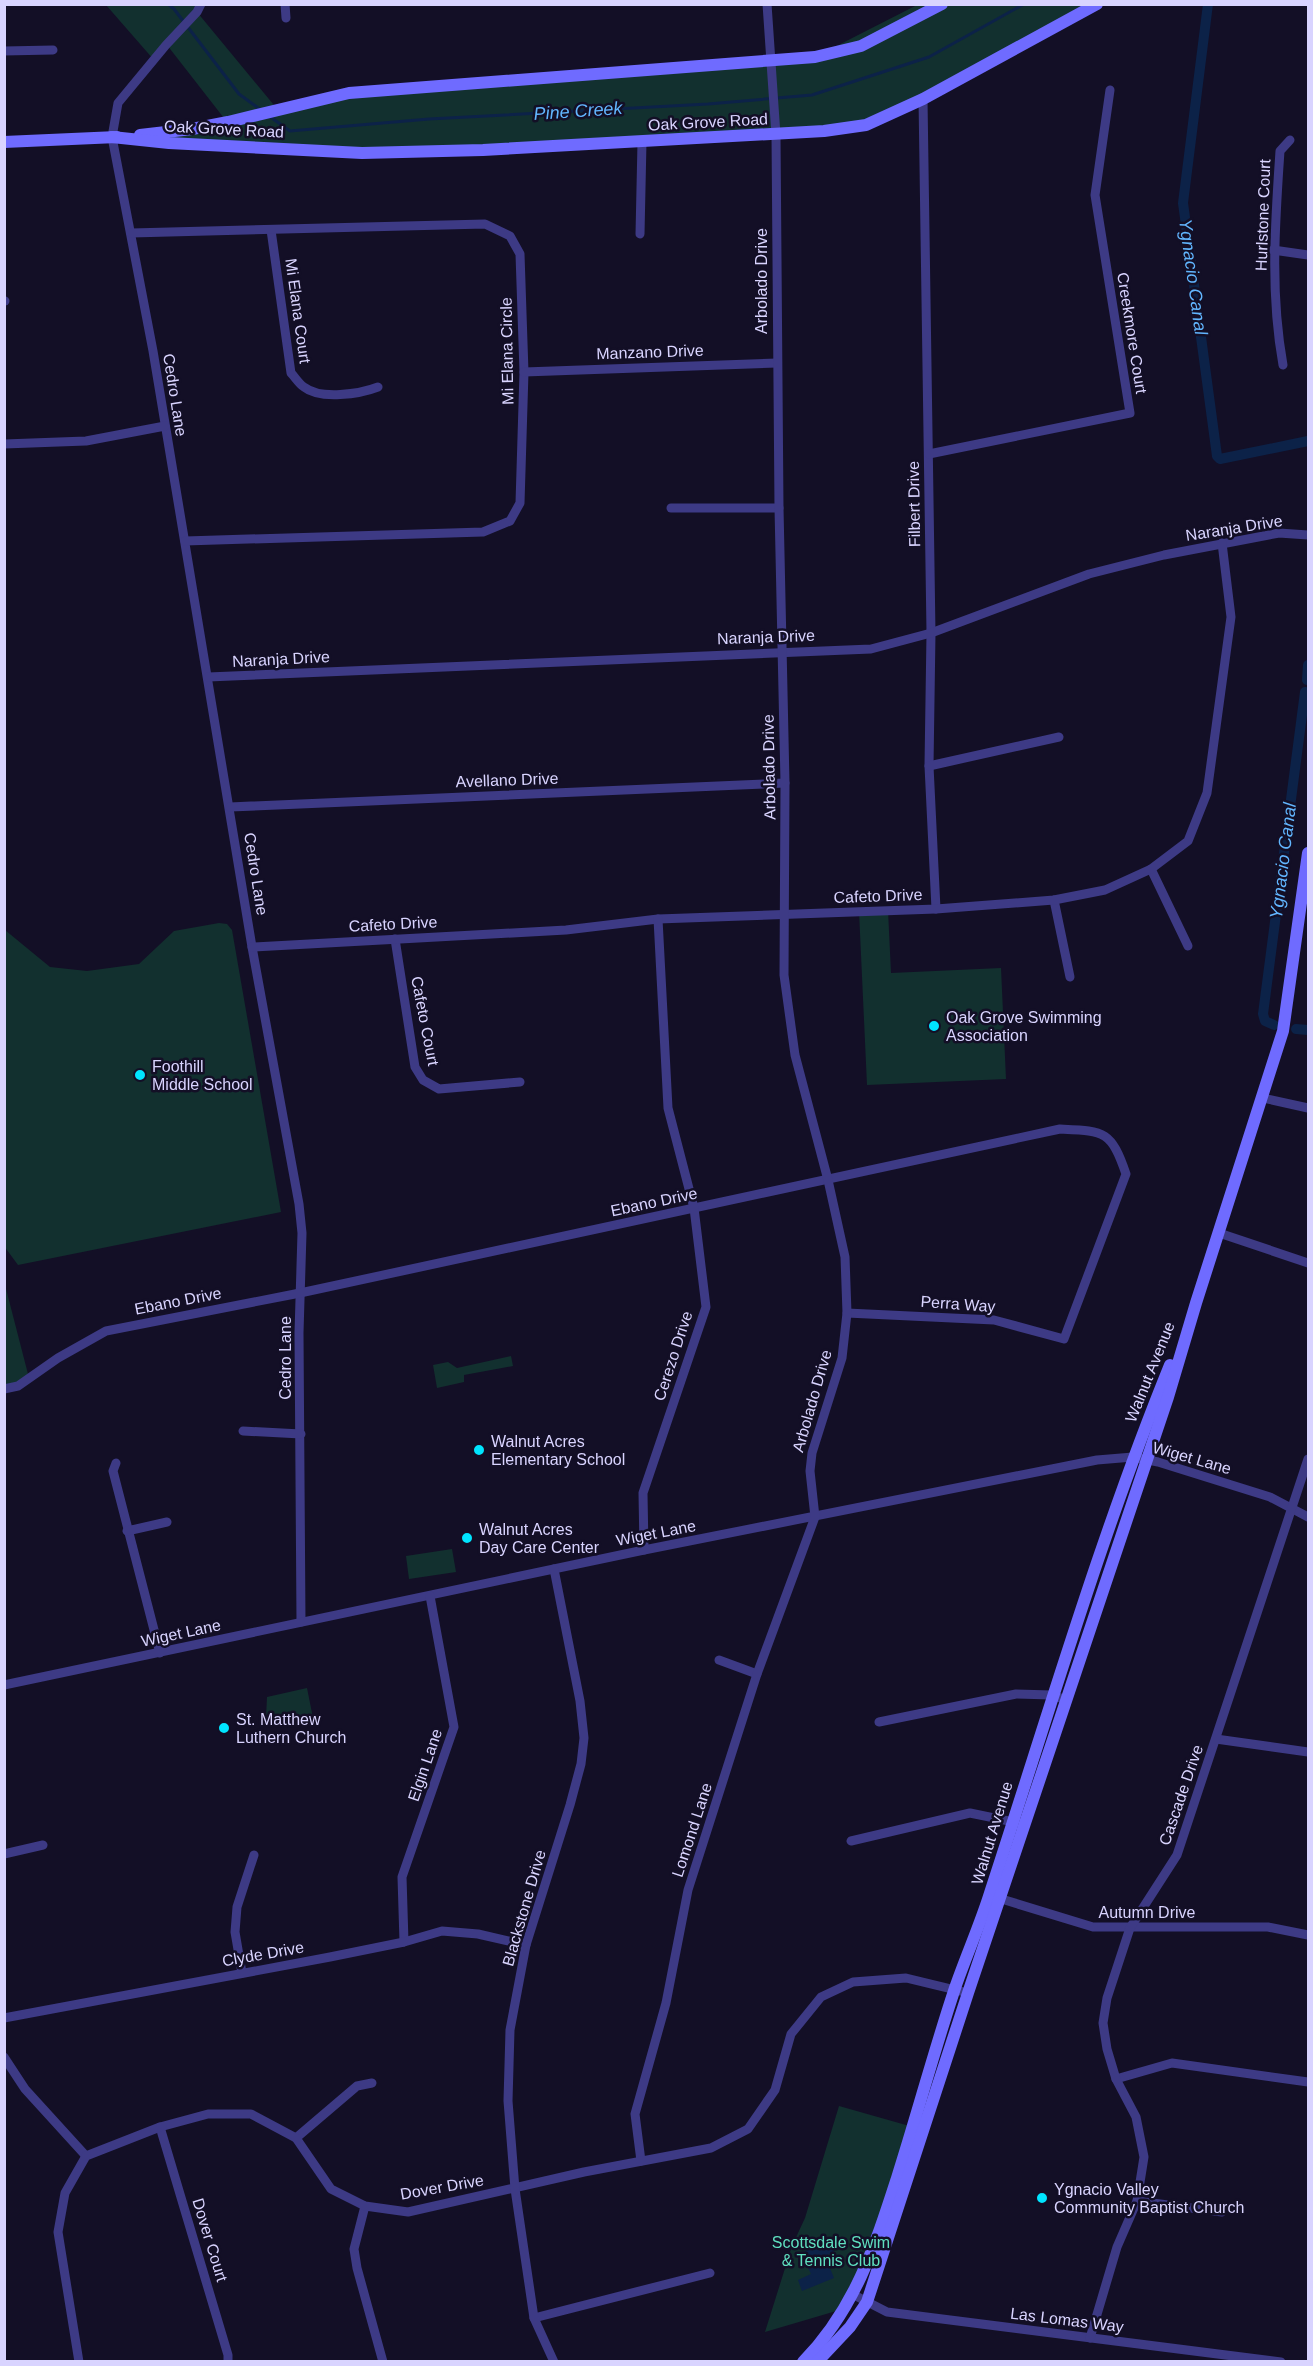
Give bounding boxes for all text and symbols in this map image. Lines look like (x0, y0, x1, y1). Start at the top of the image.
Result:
water label: Pine Creek (533, 98, 624, 124)
street label: Oak Grove Road (648, 110, 768, 134)
street label: Oak Grove Road (164, 117, 284, 141)
street label: Hurlstone Court (1253, 158, 1273, 271)
water label: Ygnacio Canal (1175, 218, 1211, 337)
street label: Arbolado Drive (753, 228, 770, 334)
street label: Mi Elana Court (282, 257, 314, 365)
street label: Creekmore Court (1114, 271, 1150, 395)
street label: Mi Elana Circle (498, 297, 516, 405)
street label: Manzano Drive (596, 342, 704, 362)
street label: Cedro Lane (160, 352, 190, 438)
street label: Filbert Drive (905, 461, 923, 547)
street label: Naranja Drive (1184, 512, 1284, 544)
street label: Naranja Drive (717, 627, 815, 647)
street label: Naranja Drive (232, 648, 330, 670)
street label: Arbolado Drive (760, 714, 778, 820)
street label: Avellano Drive (455, 770, 559, 790)
water label: Ygnacio Canal (1266, 801, 1300, 920)
street label: Cedro Lane (241, 831, 271, 917)
street label: Cafeto Drive (833, 886, 923, 906)
street label: Cafeto Drive (348, 913, 438, 935)
street label: Cafeto Court (408, 975, 442, 1068)
place label: Oak Grove Swimming Association (946, 1009, 1102, 1044)
marker: Oak Grove Swimming Association (927, 1019, 941, 1033)
place label: Foothill Middle School (152, 1058, 253, 1093)
marker: Foothill Middle School (133, 1068, 147, 1082)
street label: Ebano Drive (609, 1185, 699, 1219)
street label: Ebano Drive (133, 1284, 223, 1318)
street label: Perra Way (920, 1293, 996, 1315)
street label: Cerezo Drive (650, 1309, 696, 1403)
street label: Cedro Lane (277, 1316, 294, 1400)
street label: Walnut Avenue (1122, 1319, 1178, 1425)
street label: Arbolado Drive (789, 1348, 835, 1454)
place label: Walnut Acres Elementary School (491, 1433, 625, 1468)
street label: Wiget Lane (1151, 1439, 1233, 1477)
marker: Walnut Acres Elementary School (472, 1443, 486, 1457)
street label: Wiget Lane (615, 1517, 697, 1549)
place label: Walnut Acres Day Care Center (479, 1521, 600, 1556)
marker: Walnut Acres Day Care Center (460, 1531, 474, 1545)
street label: Wiget Lane (140, 1616, 222, 1650)
place label: St. Matthew Luthern Church (236, 1711, 346, 1746)
marker: St. Matthew Luthern Church (217, 1721, 231, 1735)
street label: Elgin Lane (405, 1726, 445, 1804)
street label: Cascade Drive (1156, 1743, 1206, 1847)
street label: Walnut Avenue (968, 1779, 1016, 1887)
street label: Lomond Lane (669, 1781, 715, 1879)
street label: Blackstone Drive (499, 1848, 549, 1968)
street label: Autumn Drive (1099, 1904, 1196, 1921)
street label: Clyde Drive (221, 1938, 305, 1970)
street label: Dover Drive (399, 2171, 485, 2203)
place label: Ygnacio Valley Community Baptist Church (1054, 2181, 1244, 2216)
marker: Ygnacio Valley Community Baptist Church (1035, 2191, 1049, 2205)
street label: Dover Court (189, 2196, 231, 2284)
park label: Scottsdale Swim & Tennis Club (772, 2234, 890, 2269)
street label: Las Lomas Way (1009, 2305, 1125, 2335)

